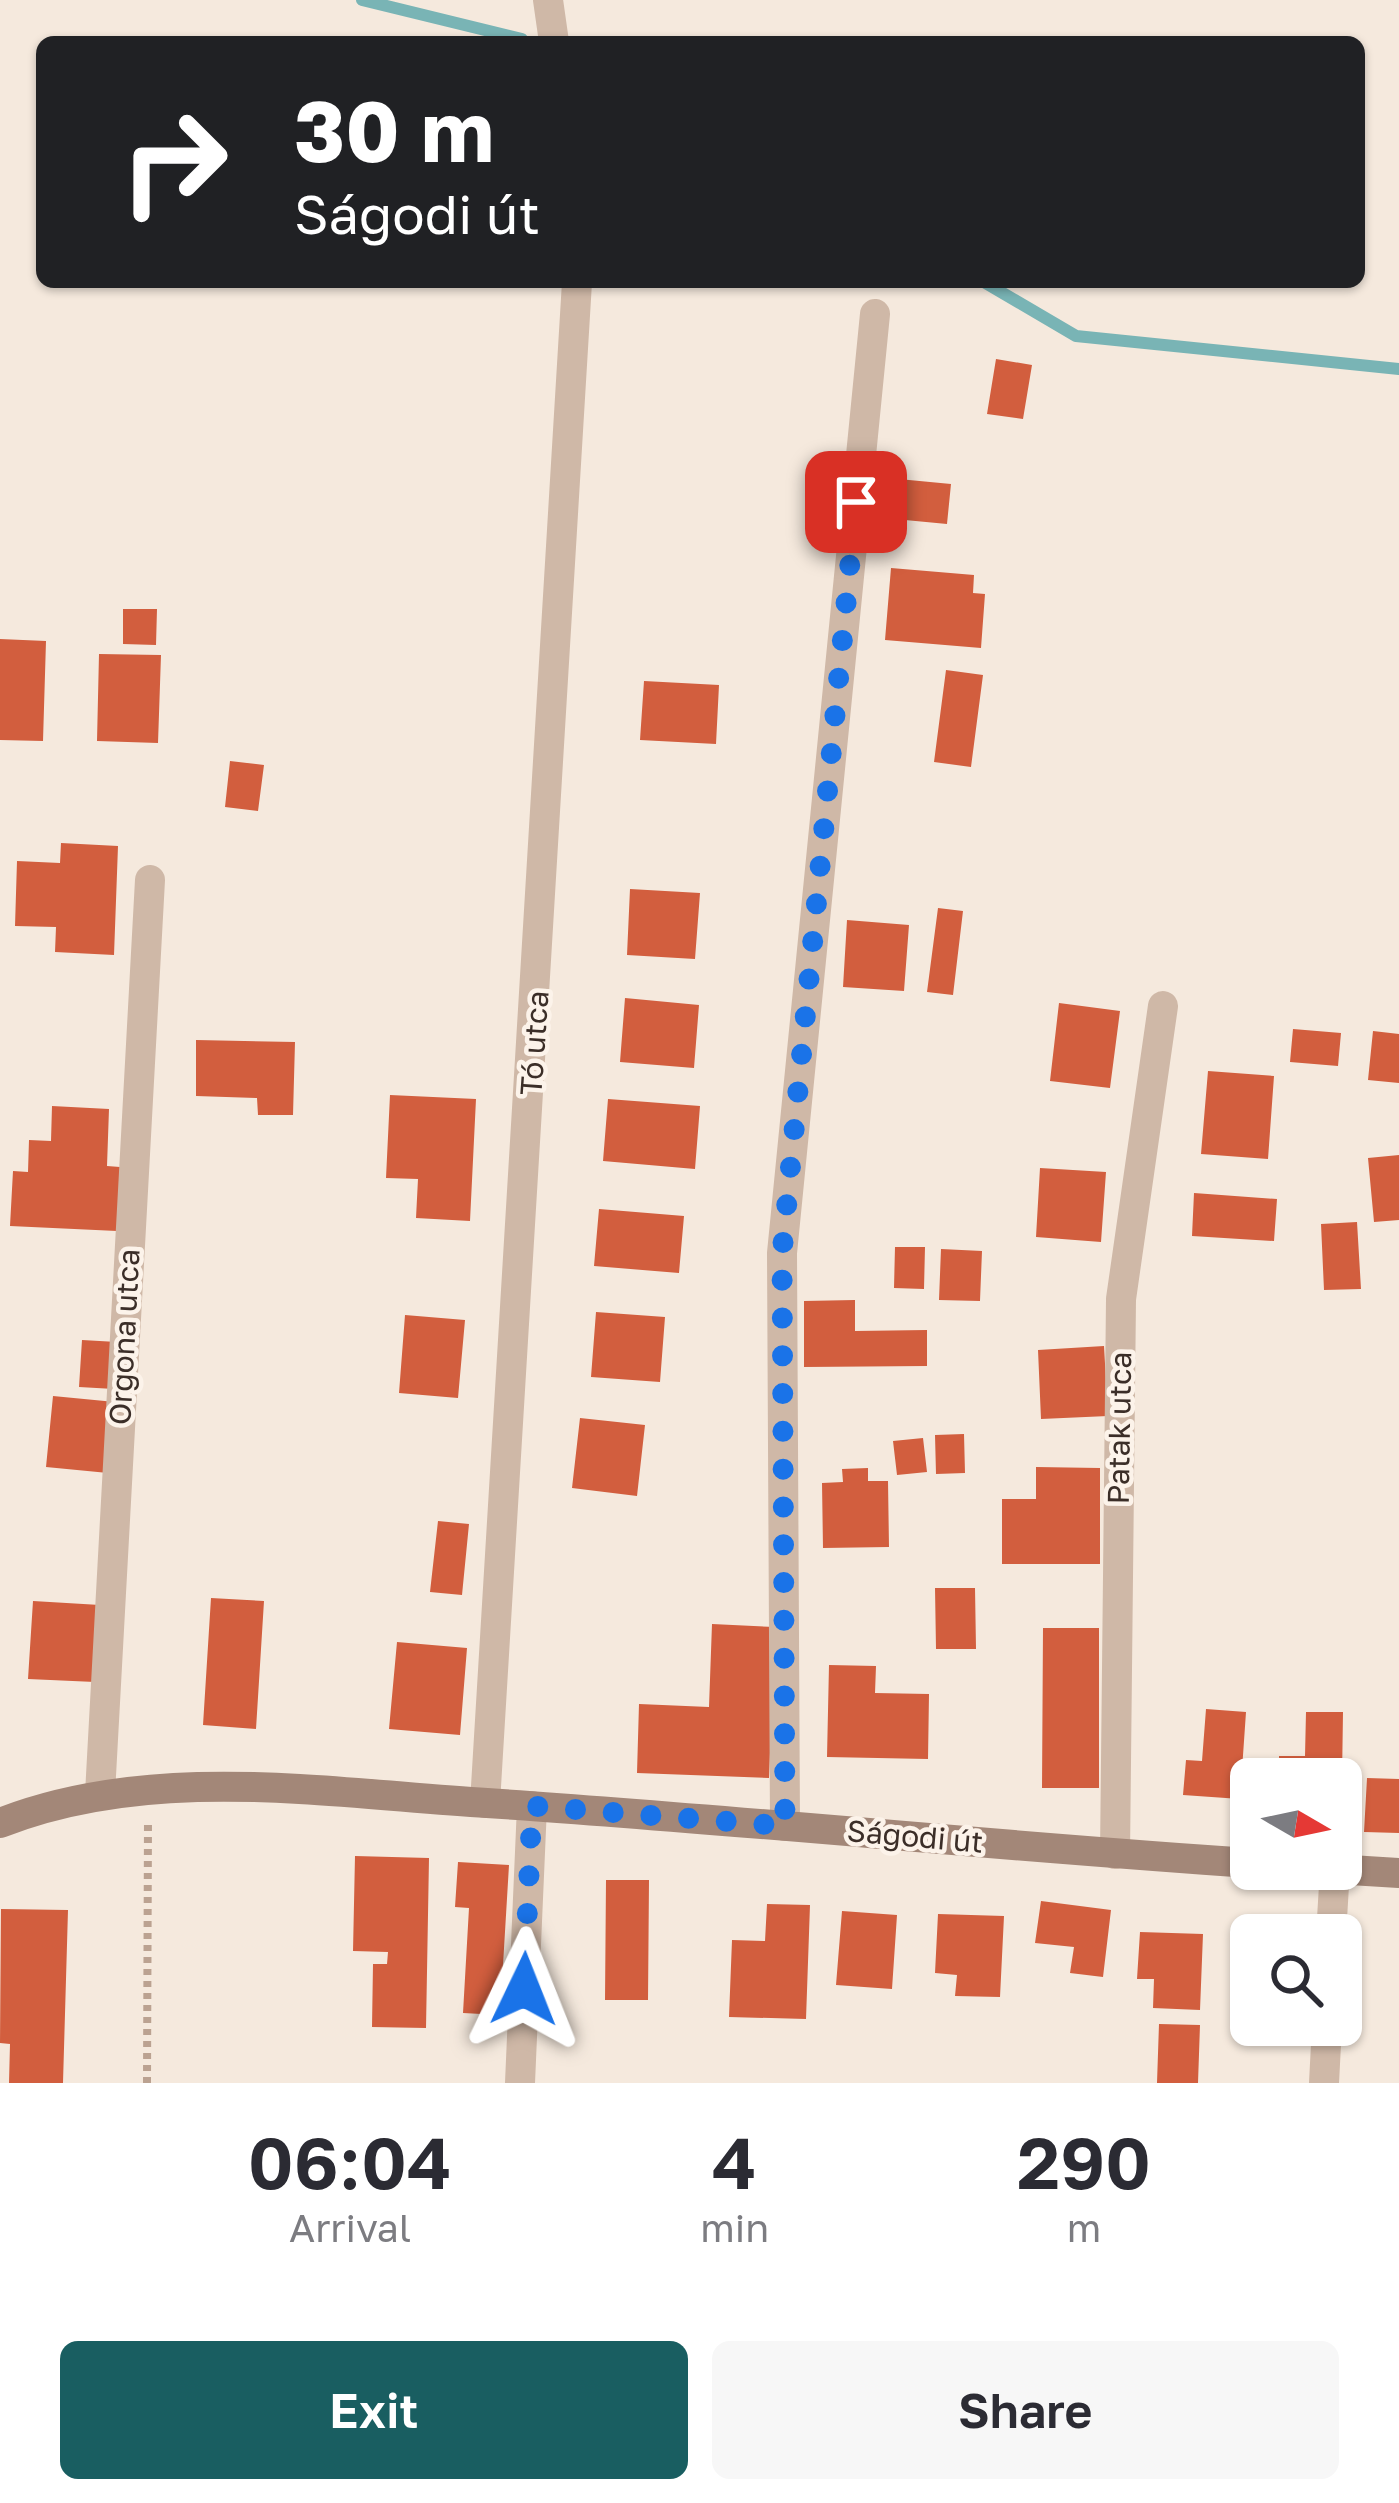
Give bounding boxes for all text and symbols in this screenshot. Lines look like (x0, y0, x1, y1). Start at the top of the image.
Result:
text: 30 m (294, 80, 494, 180)
icon: right (96, 84, 252, 240)
text: Ságodi út (294, 181, 540, 246)
pin (805, 451, 907, 553)
icon: arrive (823, 469, 889, 535)
street label: Tó utca (512, 989, 556, 1096)
street label: Orgona utca (101, 1248, 147, 1426)
street label: Patak utca (1100, 1351, 1138, 1505)
north arrow (1230, 1758, 1362, 1890)
map controls (1230, 1758, 1362, 2046)
street label: Ságodi út (845, 1812, 985, 1860)
button: search (1230, 1914, 1362, 2046)
position arrow (461, 1926, 587, 2052)
text: 06:04 (248, 2118, 452, 2205)
text: 4 (712, 2118, 757, 2205)
text: 290 (1017, 2118, 1151, 2205)
text: Arrival (289, 2204, 411, 2251)
text: min (700, 2204, 769, 2251)
text: m (1067, 2204, 1101, 2251)
button: Exit (60, 2341, 688, 2479)
button: Share (712, 2341, 1339, 2479)

